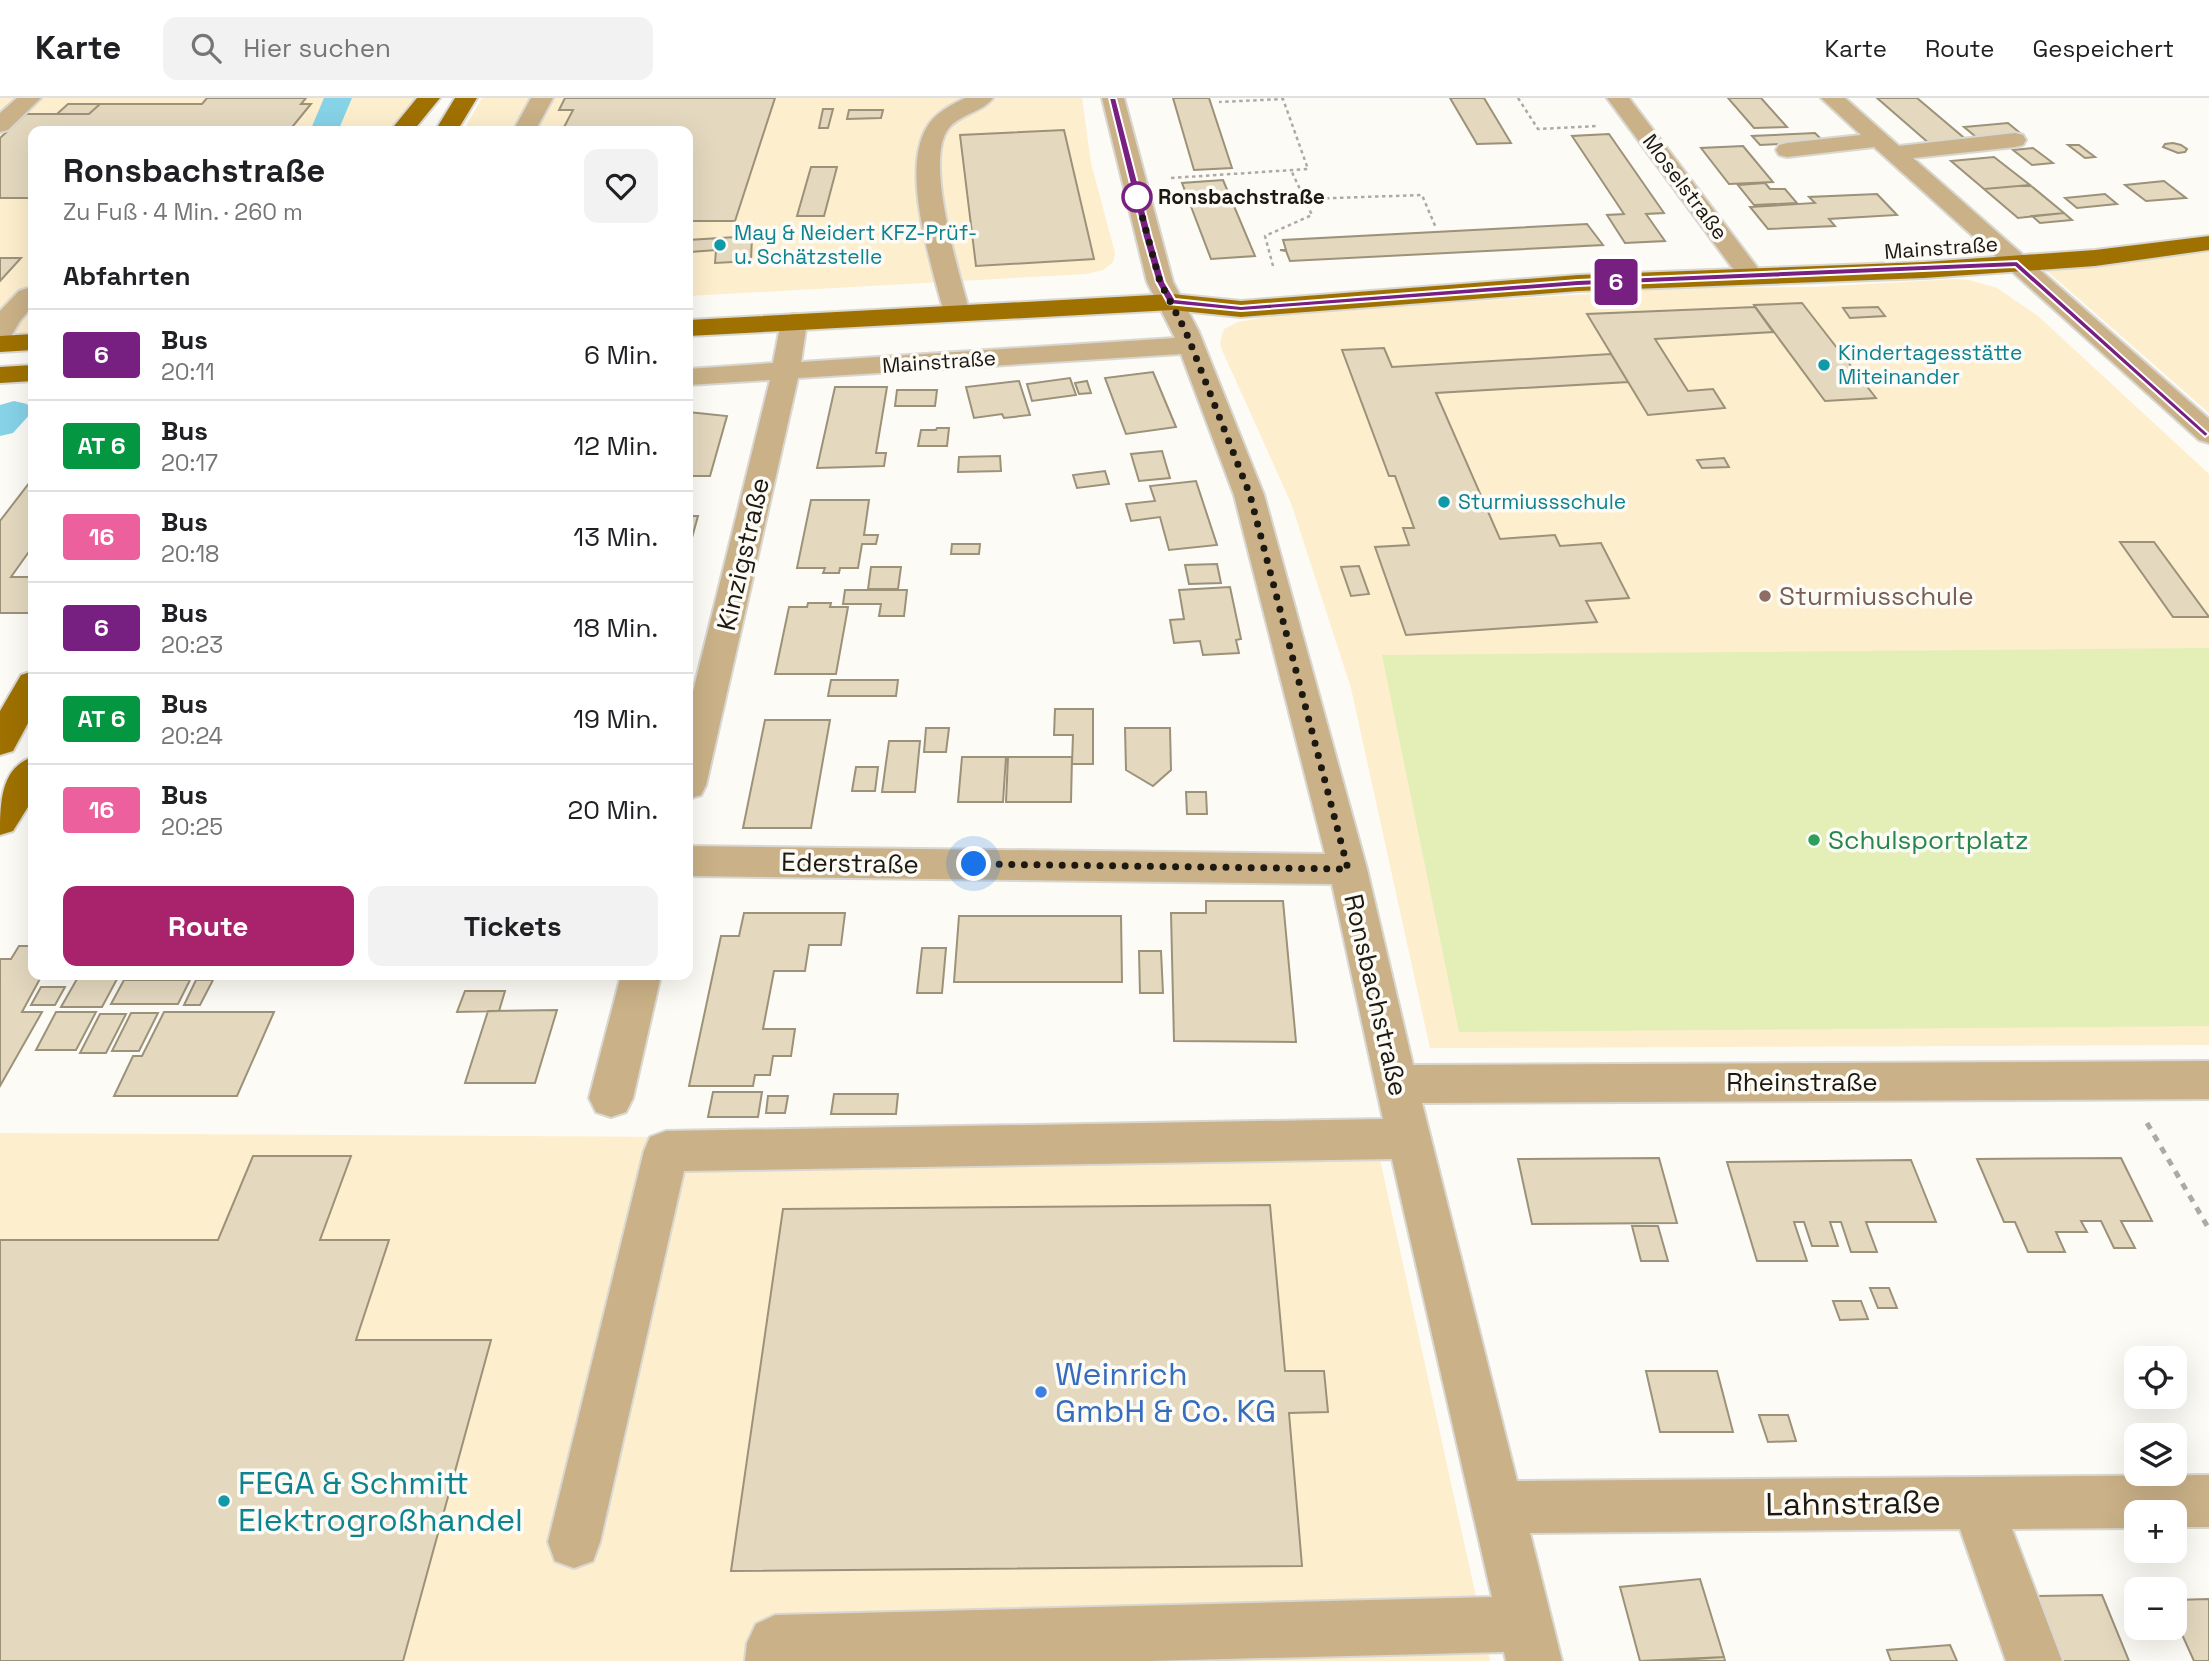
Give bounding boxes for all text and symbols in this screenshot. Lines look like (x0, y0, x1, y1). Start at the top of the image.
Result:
search box (163, 17, 653, 80)
text: Karte (35, 27, 121, 69)
icon: search (187, 29, 225, 67)
text: Hier suchen (243, 31, 391, 65)
text: Karte (1825, 33, 1887, 64)
text: Route (1925, 33, 1994, 64)
text: Gespeichert (2032, 33, 2174, 64)
street label: Moselstraße (1637, 128, 1734, 245)
button: heart (584, 149, 658, 223)
text: Ronsbachstraße (63, 150, 325, 192)
marker: Ronsbachstraße (1122, 182, 1152, 212)
place label: Ronsbachstraße (1158, 183, 1325, 210)
text: Zu Fuß · 4 Min. · 260 m (63, 197, 303, 227)
place label: May & Neidert KFZ-Prüf- u. Schätzstelle (734, 219, 977, 270)
street label: Mainstraße (1883, 230, 1999, 265)
marker: May & Neidert KFZ-Prüf- u. Schätzstelle (712, 237, 728, 253)
text: Abfahrten (63, 259, 191, 293)
line badge: 6 (1593, 259, 1639, 305)
text: 6 (1609, 266, 1623, 297)
text: Bus (161, 323, 208, 357)
text: 6 Min. (584, 338, 658, 372)
text: 6 (94, 339, 109, 370)
place label: Kindertagesstätte Miteinander (1838, 339, 2022, 390)
street label: Mainstraße (881, 344, 997, 379)
text: 20:11 (161, 357, 215, 387)
marker: Kindertagesstätte Miteinander (1816, 357, 1832, 373)
text: Bus (161, 414, 208, 448)
text: 12 Min. (573, 429, 658, 463)
text: AT 6 (78, 430, 126, 461)
text: 20:17 (161, 448, 218, 478)
street label: Kinzigstraße (709, 474, 777, 634)
place label: Sturmiussschule (1458, 488, 1626, 515)
marker: Sturmiussschule (1436, 494, 1452, 510)
text: Bus (161, 505, 208, 539)
text: 13 Min. (573, 520, 658, 554)
text: 16 (89, 521, 114, 552)
text: 20:18 (161, 539, 219, 569)
place label: Sturmiusschule (1779, 579, 1974, 613)
marker: Sturmiusschule (1757, 588, 1773, 604)
text: Bus (161, 596, 208, 630)
text: 18 Min. (573, 611, 658, 645)
text: 6 (94, 612, 109, 643)
text: 20:23 (161, 630, 223, 660)
text: Bus (161, 687, 208, 721)
text: 19 Min. (573, 702, 658, 736)
text: AT 6 (78, 703, 126, 734)
text: 20:24 (161, 721, 223, 751)
text: Bus (161, 778, 208, 812)
text: 20 Min. (568, 793, 658, 827)
text: 16 (89, 794, 114, 825)
text: 20:25 (161, 812, 223, 842)
place label: Schulsportplatz (1828, 823, 2029, 857)
marker: Schulsportplatz (1806, 832, 1822, 848)
street label: Ederstraße (781, 845, 919, 881)
your location (956, 846, 991, 881)
button: Route (63, 886, 354, 966)
button: Tickets (368, 886, 658, 966)
street label: Ronsbachstraße (1336, 891, 1416, 1099)
street label: Rheinstraße (1726, 1065, 1878, 1099)
map controls (2124, 1346, 2187, 1640)
button: locate (2124, 1346, 2187, 1409)
place label: Weinrich GmbH & Co. KG (1055, 1354, 1276, 1431)
marker: Weinrich GmbH & Co. KG (1033, 1384, 1049, 1400)
button: layers (2124, 1423, 2187, 1486)
place label: FEGA & Schmitt Elektrogroßhandel (238, 1463, 523, 1540)
street label: Lahnstraße (1765, 1481, 1941, 1525)
marker: FEGA & Schmitt Elektrogroßhandel (216, 1493, 232, 1509)
button: + (2124, 1500, 2187, 1563)
button: − (2124, 1577, 2187, 1640)

